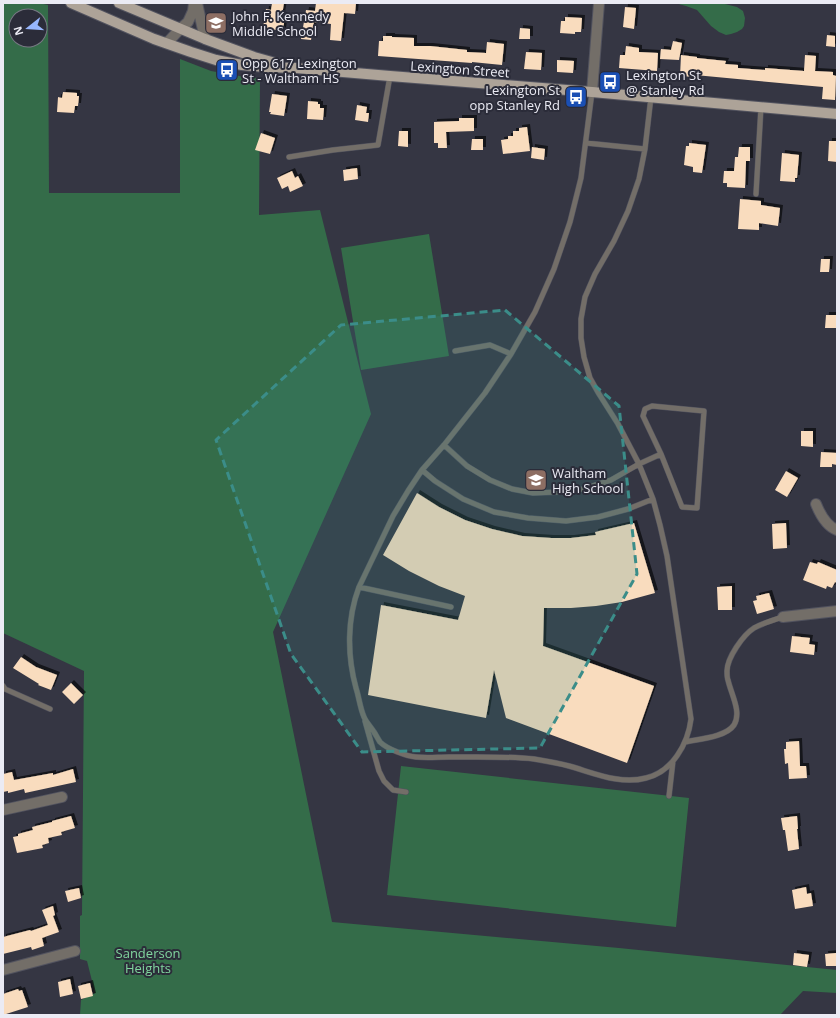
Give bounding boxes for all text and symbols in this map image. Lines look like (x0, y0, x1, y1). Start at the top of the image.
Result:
place label: John F. Kennedy Middle School (230, 7, 330, 40)
north arrow (8, 8, 48, 48)
school or university icon: John F. Kennedy Middle School (203, 10, 229, 36)
text: N (9, 25, 26, 38)
place label: Opp 617 Lexington St - Waltham HS (242, 54, 357, 87)
bus stop icon: Opp 617 Lexington St - Waltham HS (214, 57, 240, 83)
street label: Lexington Street (410, 57, 511, 81)
place label: Lexington St @ Stanley Rd (626, 66, 704, 99)
bus stop icon: Lexington St @ Stanley Rd (597, 69, 623, 95)
place label: Lexington St opp Stanley Rd (469, 81, 560, 114)
bus stop icon: Lexington St opp Stanley Rd (563, 84, 589, 110)
place label: Waltham High School (552, 464, 624, 497)
school or university icon: Waltham High School (523, 467, 549, 493)
park label: Sanderson Heights (116, 944, 180, 977)

